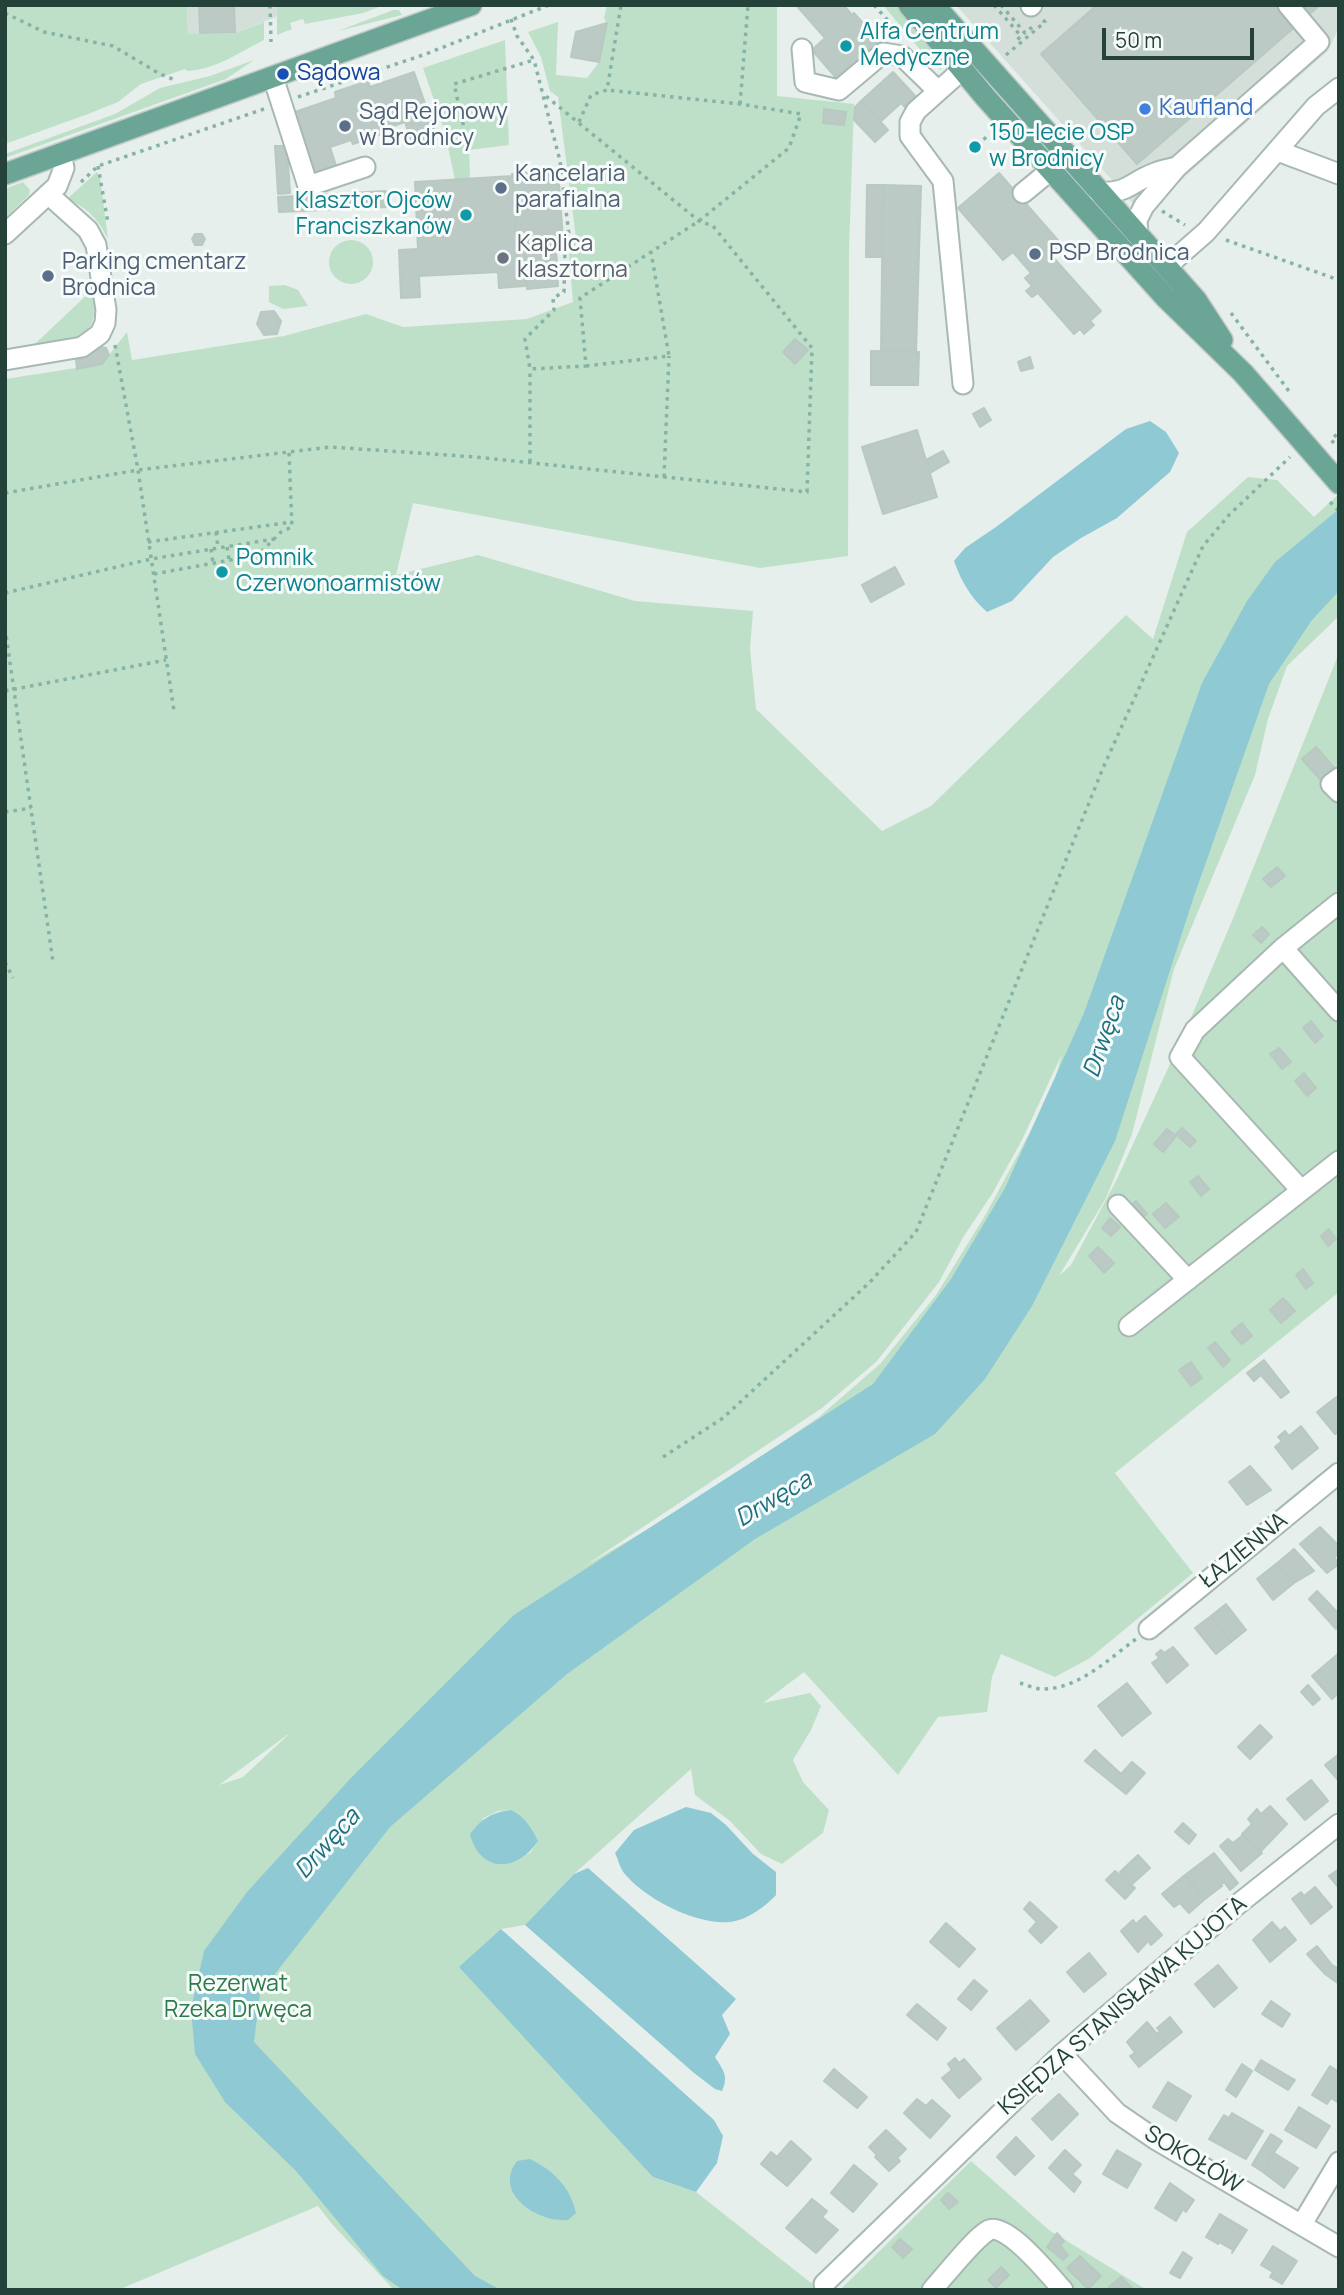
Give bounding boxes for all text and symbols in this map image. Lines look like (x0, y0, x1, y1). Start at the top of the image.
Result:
scale bar (1106, 14, 1258, 58)
place label: Alfa Centrum Medyczne (860, 19, 999, 73)
text: 50 m (1115, 26, 1162, 54)
marker: Alfa Centrum Medyczne (838, 38, 854, 54)
place label: Sądowa (297, 60, 380, 88)
marker: Sądowa (275, 66, 291, 82)
place label: Kaufland (1159, 95, 1253, 123)
place label: Sąd Rejonowy w Brodnicy (359, 99, 508, 153)
marker: Kaufland (1137, 101, 1153, 117)
marker: Sąd Rejonowy w Brodnicy (337, 118, 353, 134)
place label: 150-lecie OSP w Brodnicy (989, 120, 1134, 174)
marker: 150-lecie OSP w Brodnicy (967, 139, 983, 155)
place label: Kancelaria parafialna (515, 161, 625, 215)
marker: Kancelaria parafialna (493, 180, 509, 196)
place label: Klasztor Ojców Franciszkanów (295, 188, 452, 242)
marker: Klasztor Ojców Franciszkanów (458, 207, 474, 223)
place label: Kaplica klasztorna (517, 231, 628, 285)
place label: PSP Brodnica (1049, 240, 1189, 268)
marker: PSP Brodnica (1027, 246, 1043, 262)
place label: Parking cmentarz Brodnica (62, 249, 246, 303)
marker: Kaplica klasztorna (495, 250, 511, 266)
marker: Parking cmentarz Brodnica (40, 268, 56, 284)
place label: Pomnik Czerwonoarmistów (236, 545, 441, 599)
marker: Pomnik Czerwonoarmistów (214, 564, 230, 580)
water label: Drwęca (1078, 993, 1132, 1081)
water label: Drwęca (731, 1466, 817, 1534)
street label: ŁAZIENNA (1194, 1507, 1294, 1595)
water label: Drwęca (289, 1803, 367, 1885)
street label: KSIĘDZA STANISŁAWA KUJOTA (993, 1891, 1253, 2121)
park label: Rezerwat Rzeka Drwęca (164, 1971, 312, 2025)
street label: SOKOŁÓW (1139, 2120, 1247, 2200)

